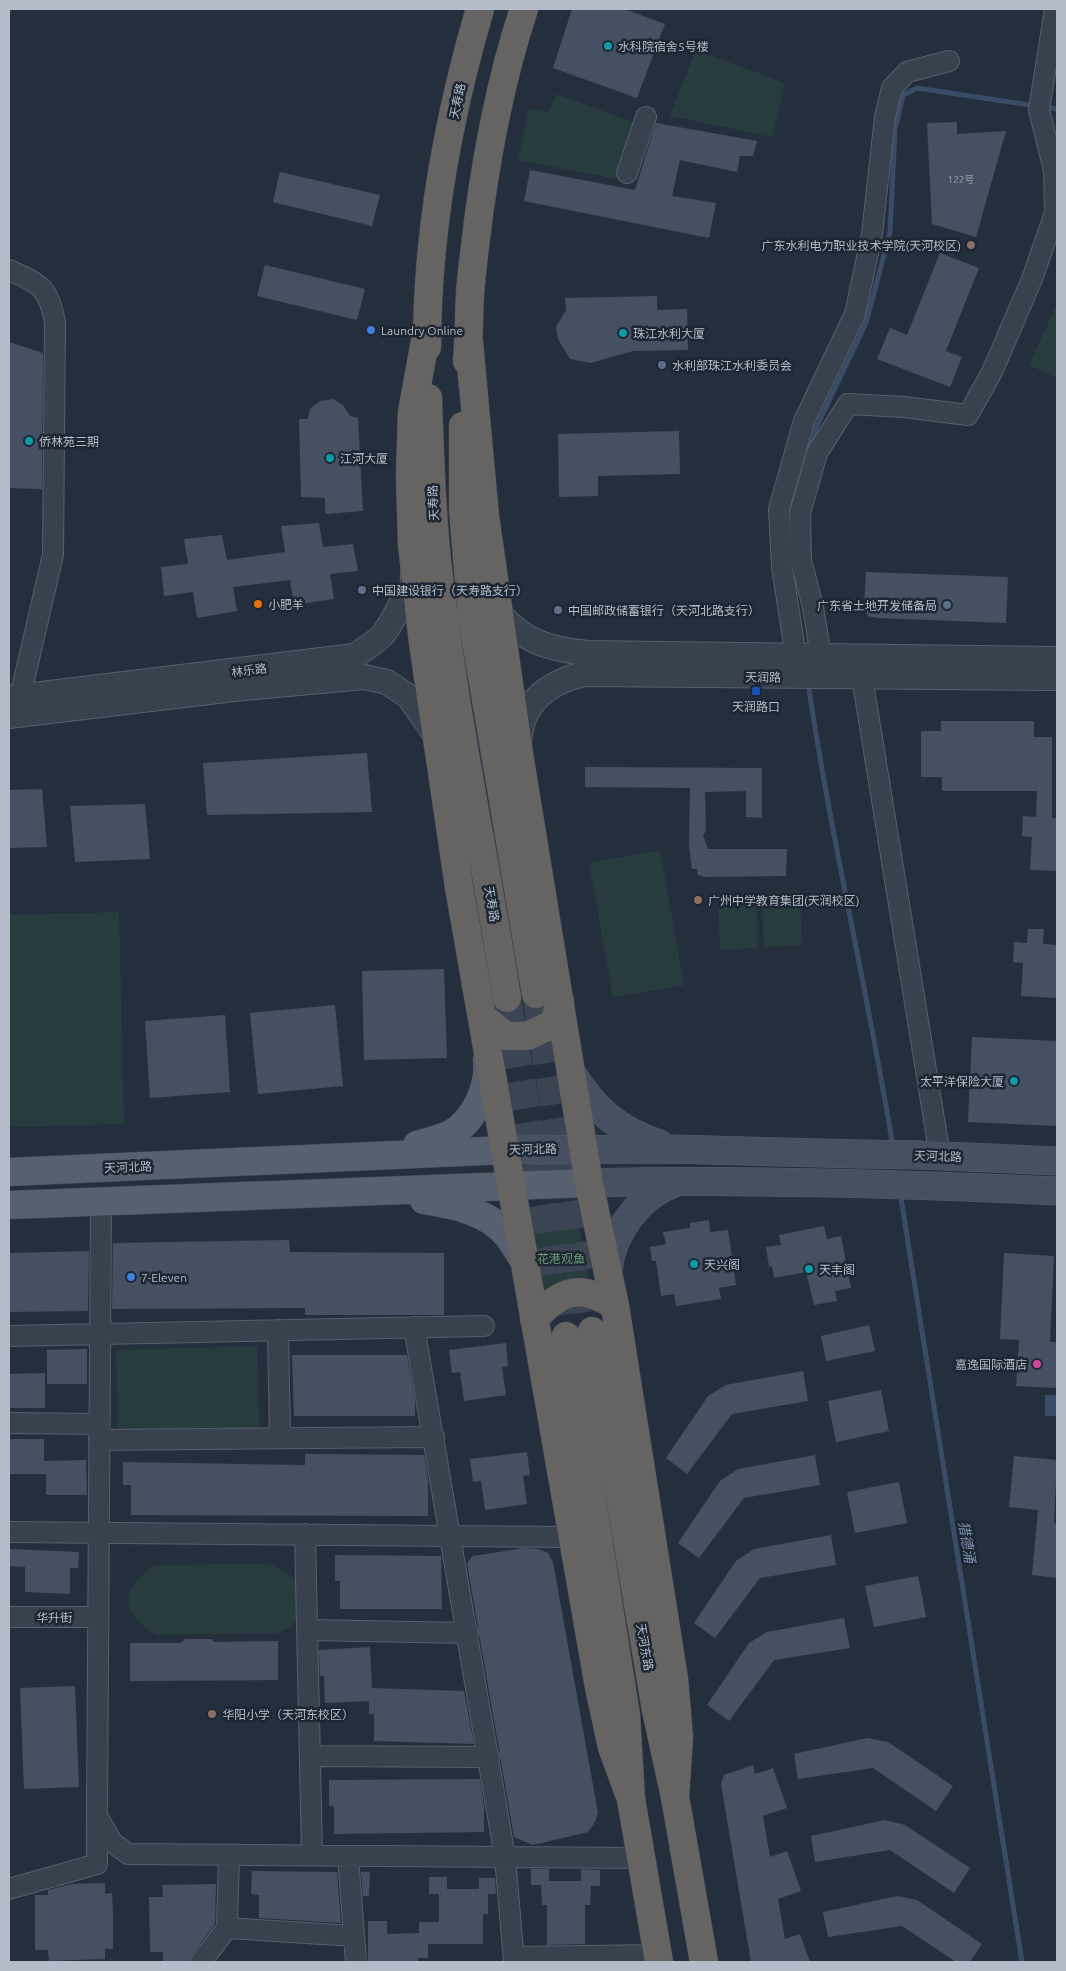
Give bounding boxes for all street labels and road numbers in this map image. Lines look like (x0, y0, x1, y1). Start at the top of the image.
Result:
street label: 天寿路 (447, 82, 467, 120)
street label: 天寿路 (426, 485, 440, 521)
street label: 林乐路 (230, 661, 268, 679)
street label: 天润路 (745, 670, 781, 684)
street label: 天寿路 (482, 885, 502, 923)
street label: 天河北路 (509, 1142, 557, 1156)
street label: 天河北路 (914, 1149, 962, 1163)
street label: 天河北路 (104, 1160, 152, 1174)
street label: 华升街 (36, 1611, 72, 1624)
street label: 天河东路 (634, 1622, 656, 1672)

